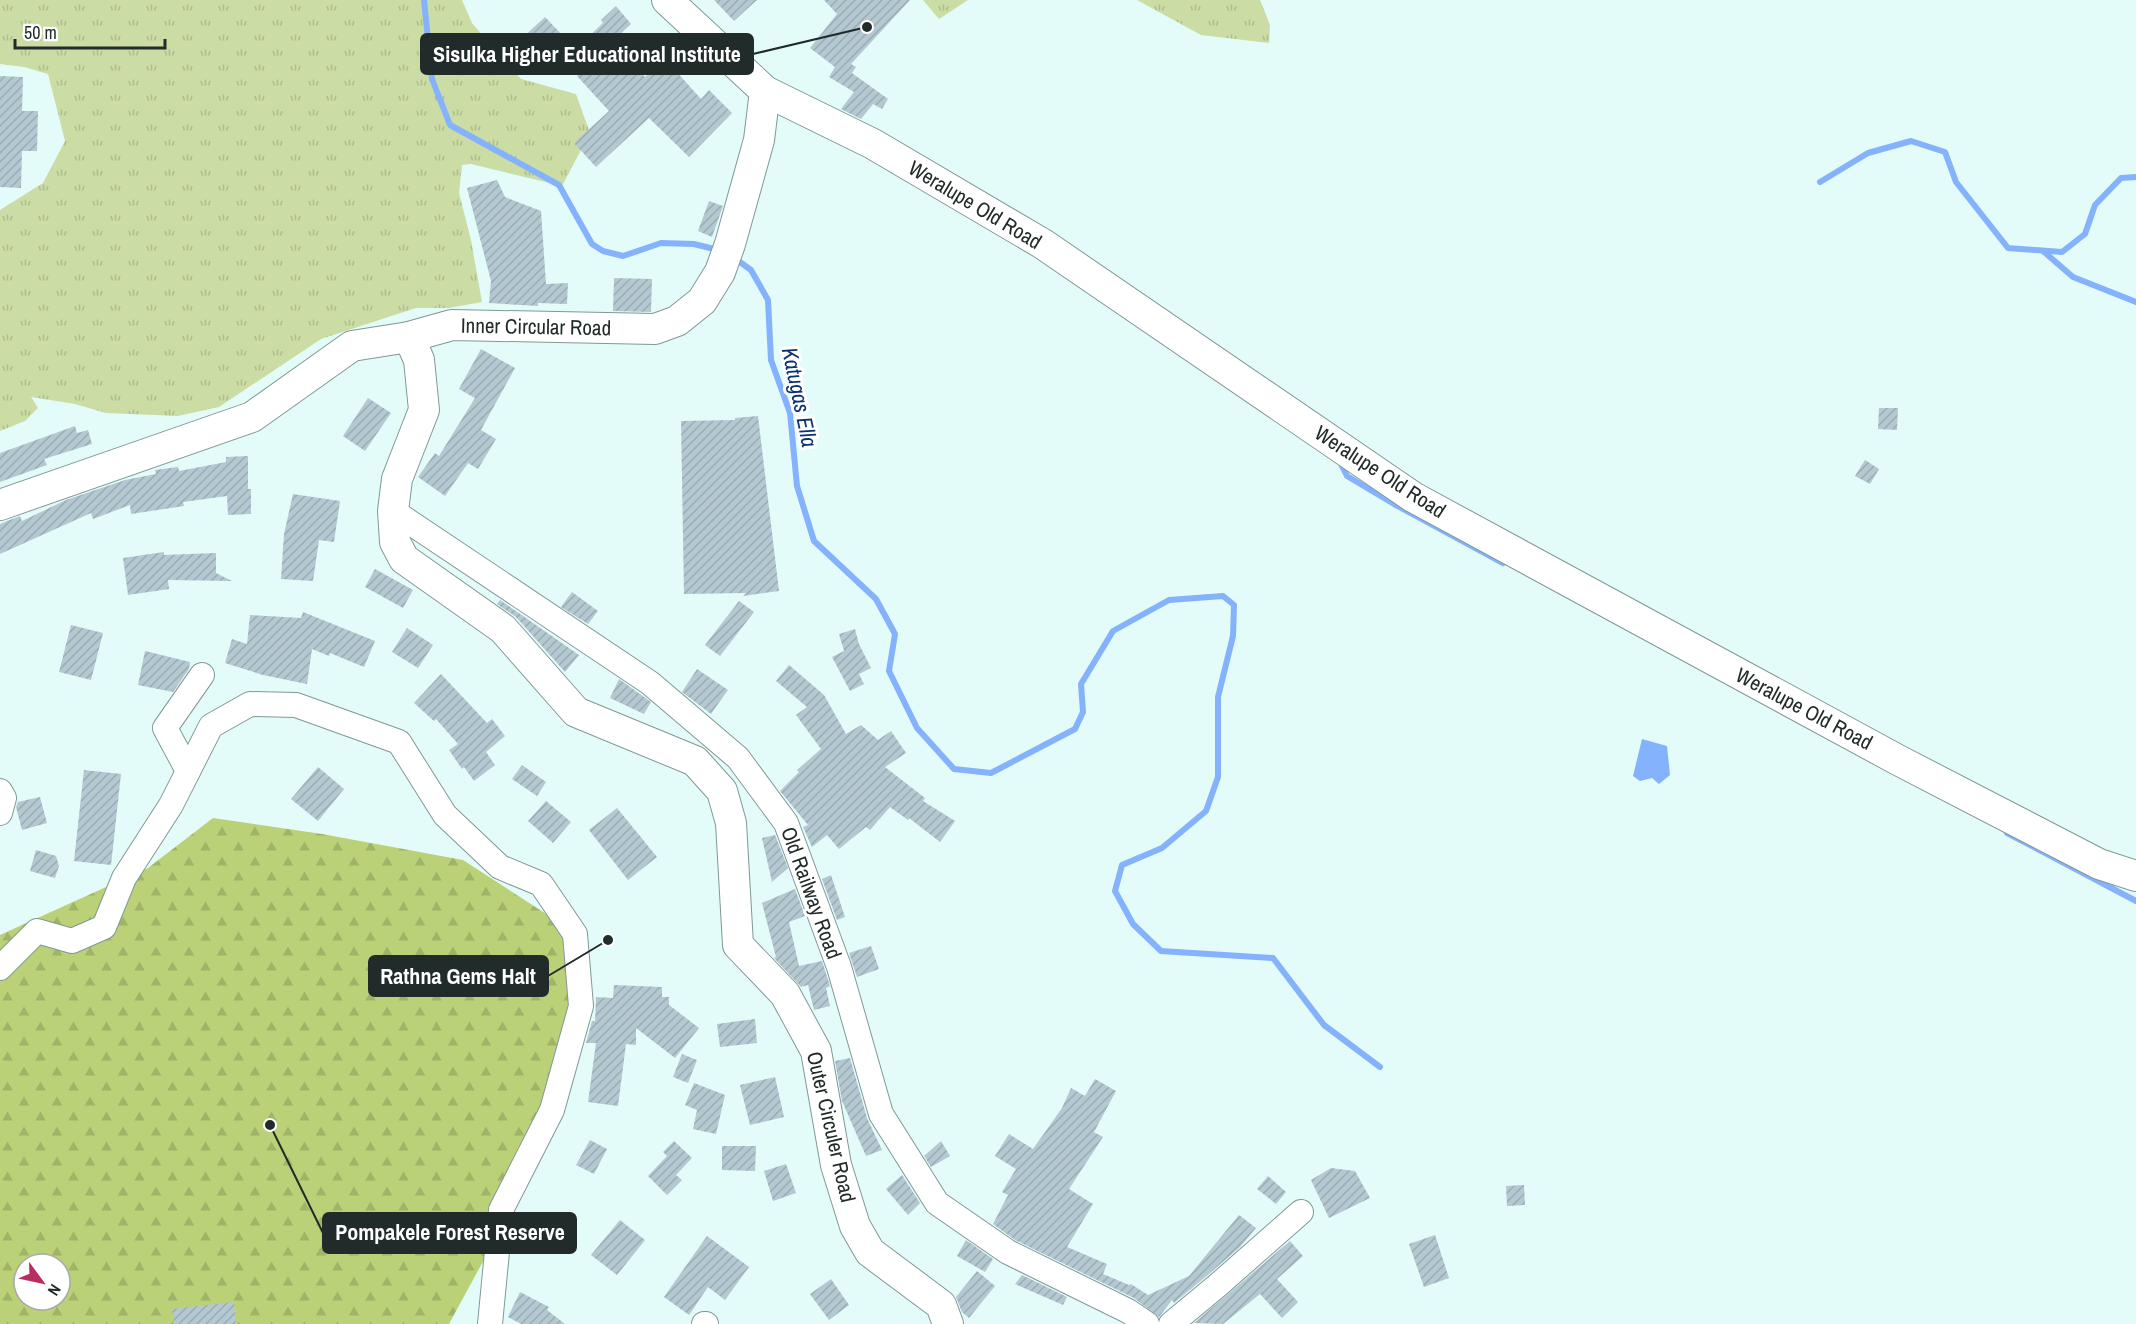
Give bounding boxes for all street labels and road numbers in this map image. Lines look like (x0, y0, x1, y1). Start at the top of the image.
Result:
street label: Weralupe Old Road (903, 153, 1047, 256)
street label: Inner Circular Road (461, 311, 611, 342)
street label: Weralupe Old Road (1309, 418, 1451, 525)
street label: Weralupe Old Road (1731, 660, 1878, 757)
street label: Old Railway Road (774, 823, 849, 963)
street label: Outer Circuler Road (800, 1049, 863, 1205)

